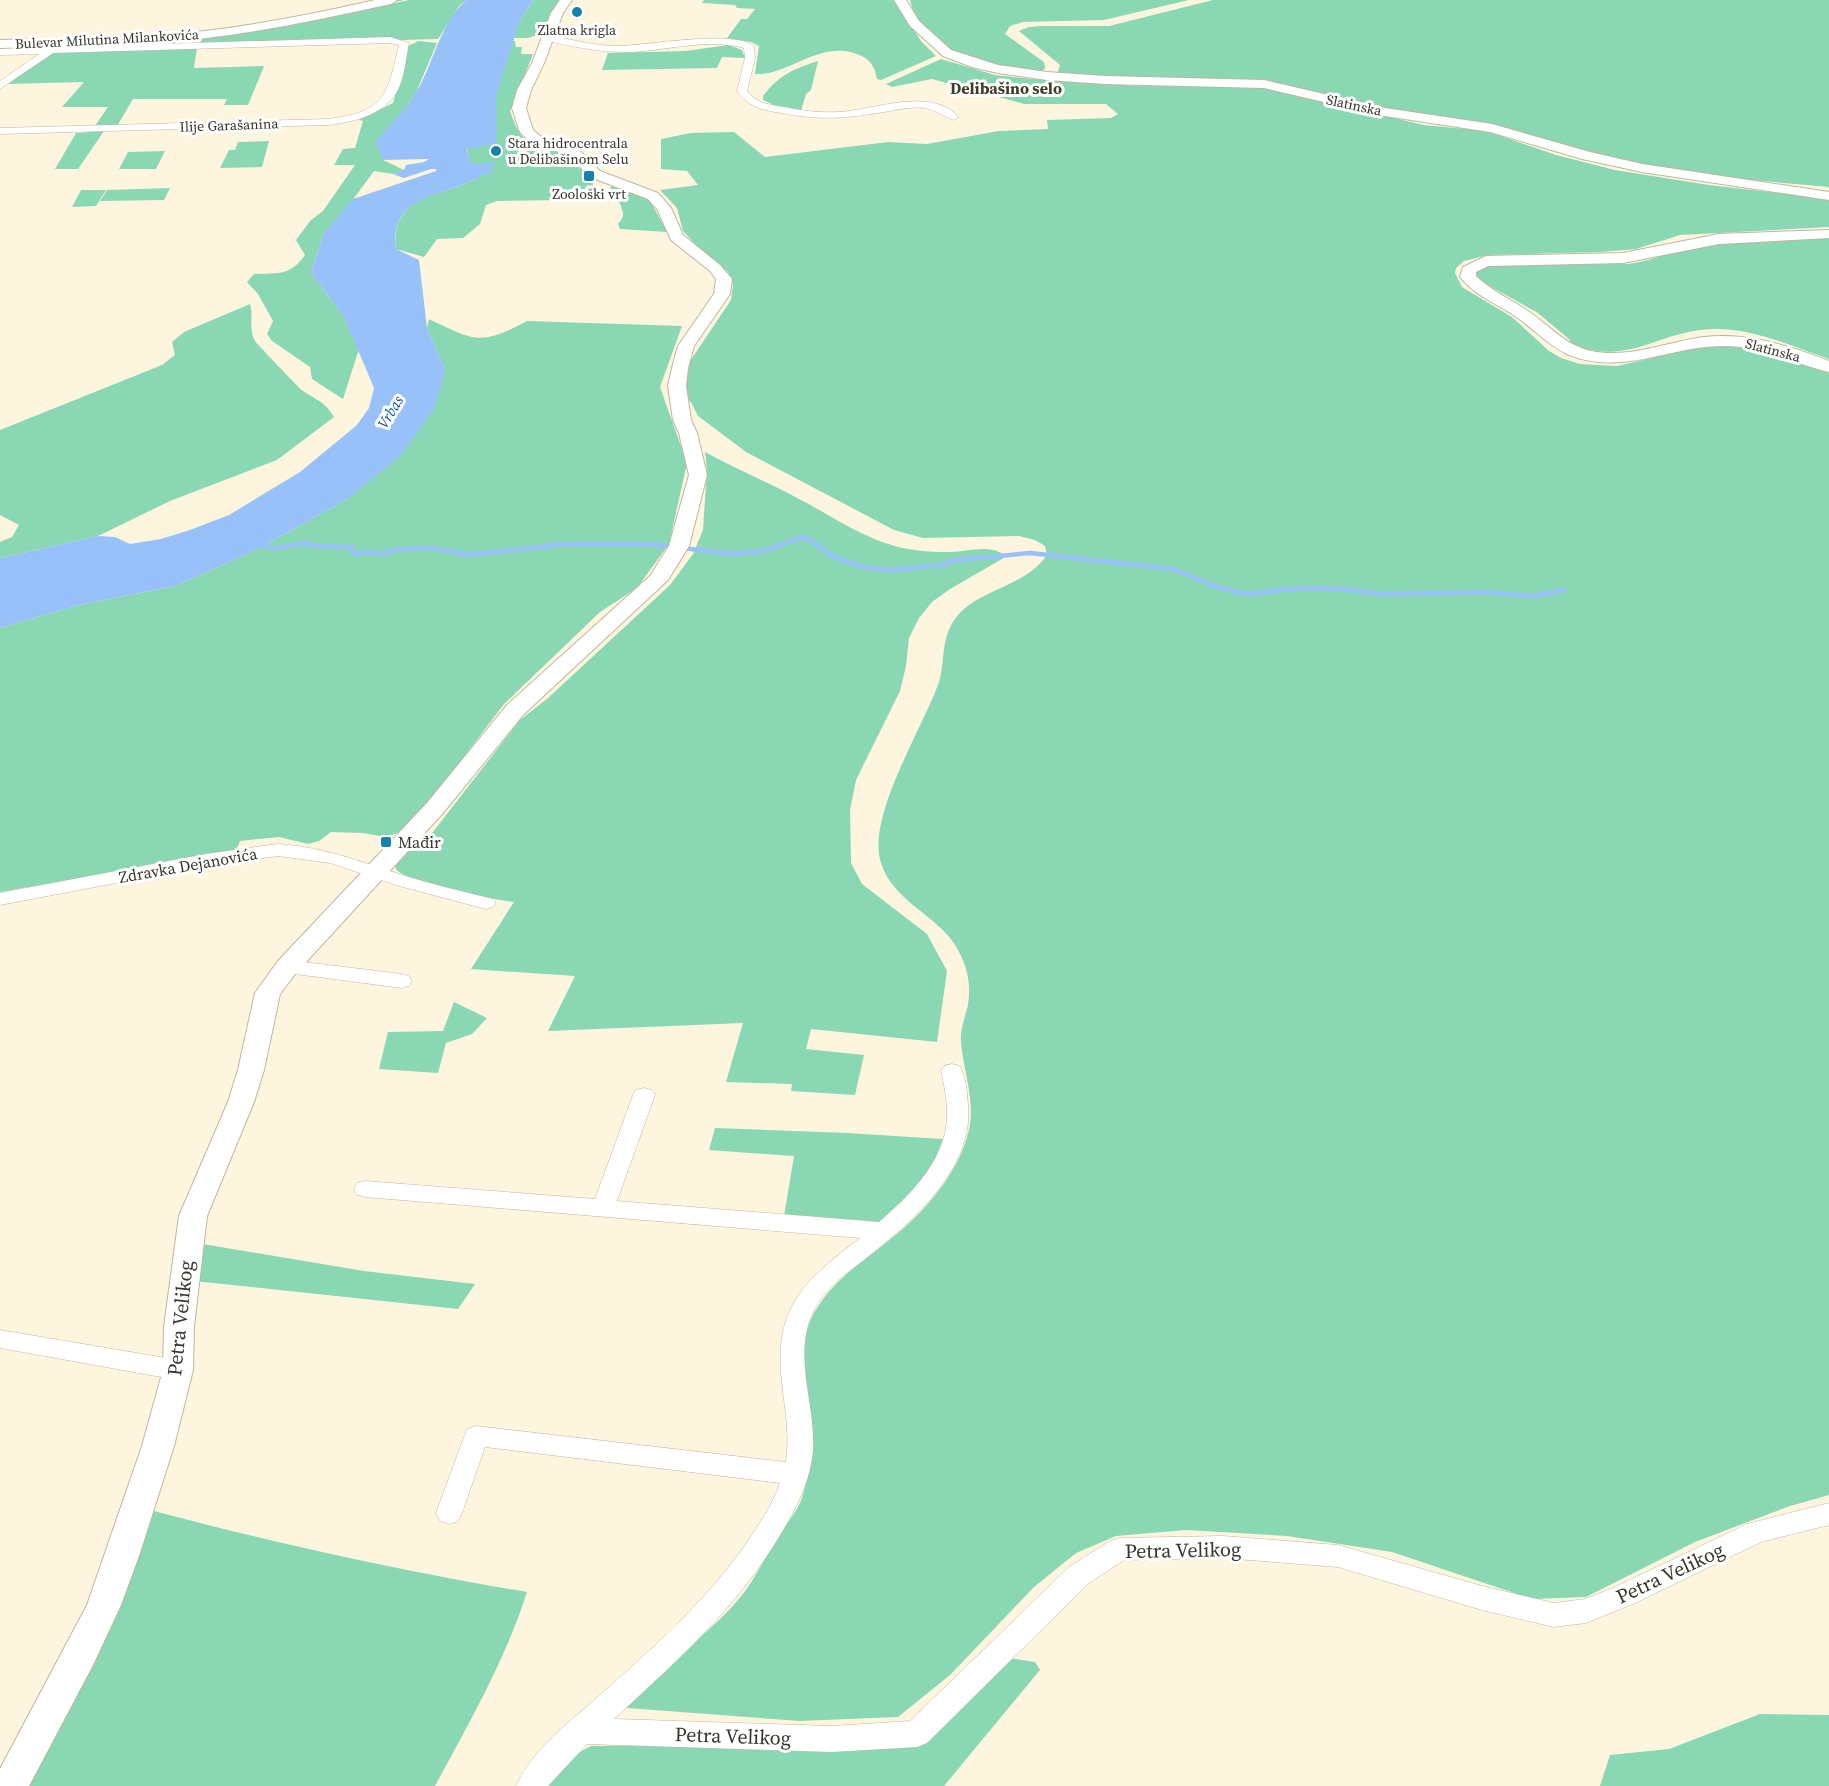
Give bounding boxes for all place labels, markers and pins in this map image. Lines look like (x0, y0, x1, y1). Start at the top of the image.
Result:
marker: Zlatna krigla (570, 5, 584, 19)
place label: Zlatna krigla (538, 20, 617, 40)
place label: Stara hidrocentrala u Delibašinom Selu (508, 133, 629, 169)
marker: Stara hidrocentrala u Delibašinom Selu (489, 144, 503, 158)
marker: Zoološki vrt (582, 169, 596, 183)
place label: Zoološki vrt (552, 184, 626, 204)
place label: Mađir (398, 831, 441, 853)
marker: Mađir (379, 835, 393, 849)

